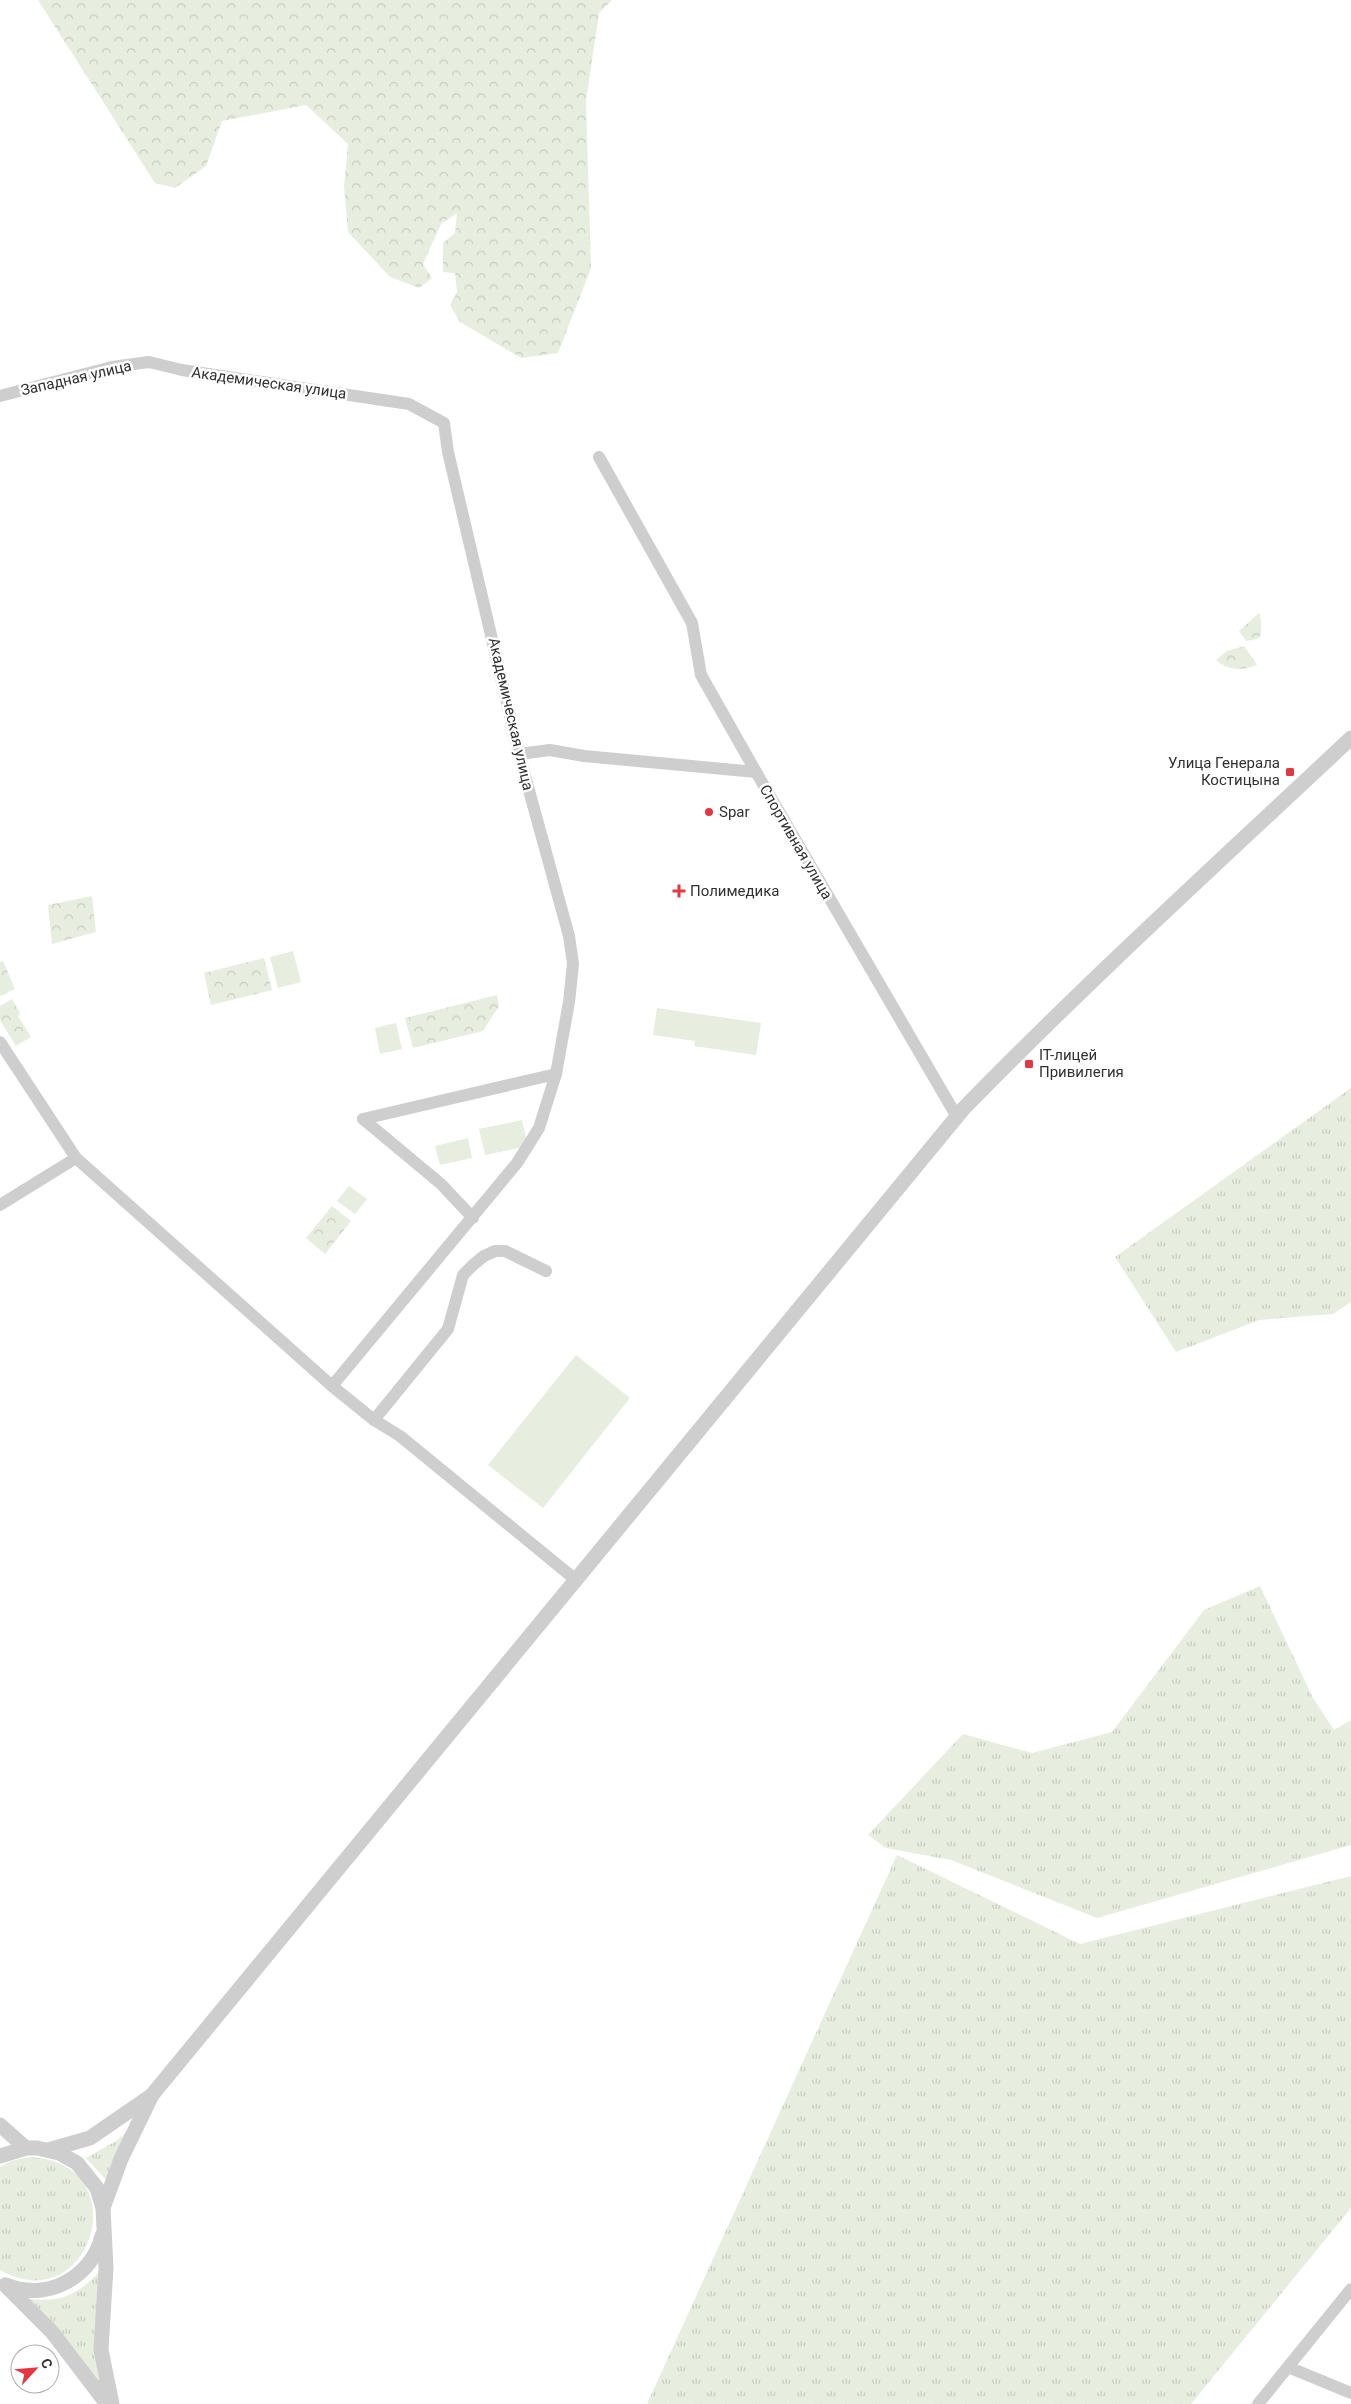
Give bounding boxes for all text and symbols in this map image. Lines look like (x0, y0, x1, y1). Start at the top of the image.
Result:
street label: Западная улица (19, 357, 133, 399)
street label: Академическая улица (190, 363, 348, 403)
street label: Академическая улица (485, 636, 537, 792)
place label: Улица Генерала Костицына (1168, 754, 1280, 789)
marker: Улица Генерала Костицына (1284, 766, 1296, 778)
street label: Спортивная улица (756, 782, 836, 902)
place label: Spar (719, 803, 750, 821)
marker: Spar (703, 806, 715, 818)
place label: Полимедика (690, 882, 780, 900)
marker: Полимедика (672, 884, 686, 898)
place label: IT-лицей Привилегия (1039, 1046, 1124, 1081)
marker: IT-лицей Привилегия (1023, 1058, 1035, 1070)
north arrow (10, 2344, 60, 2394)
text: С (37, 2356, 56, 2371)

